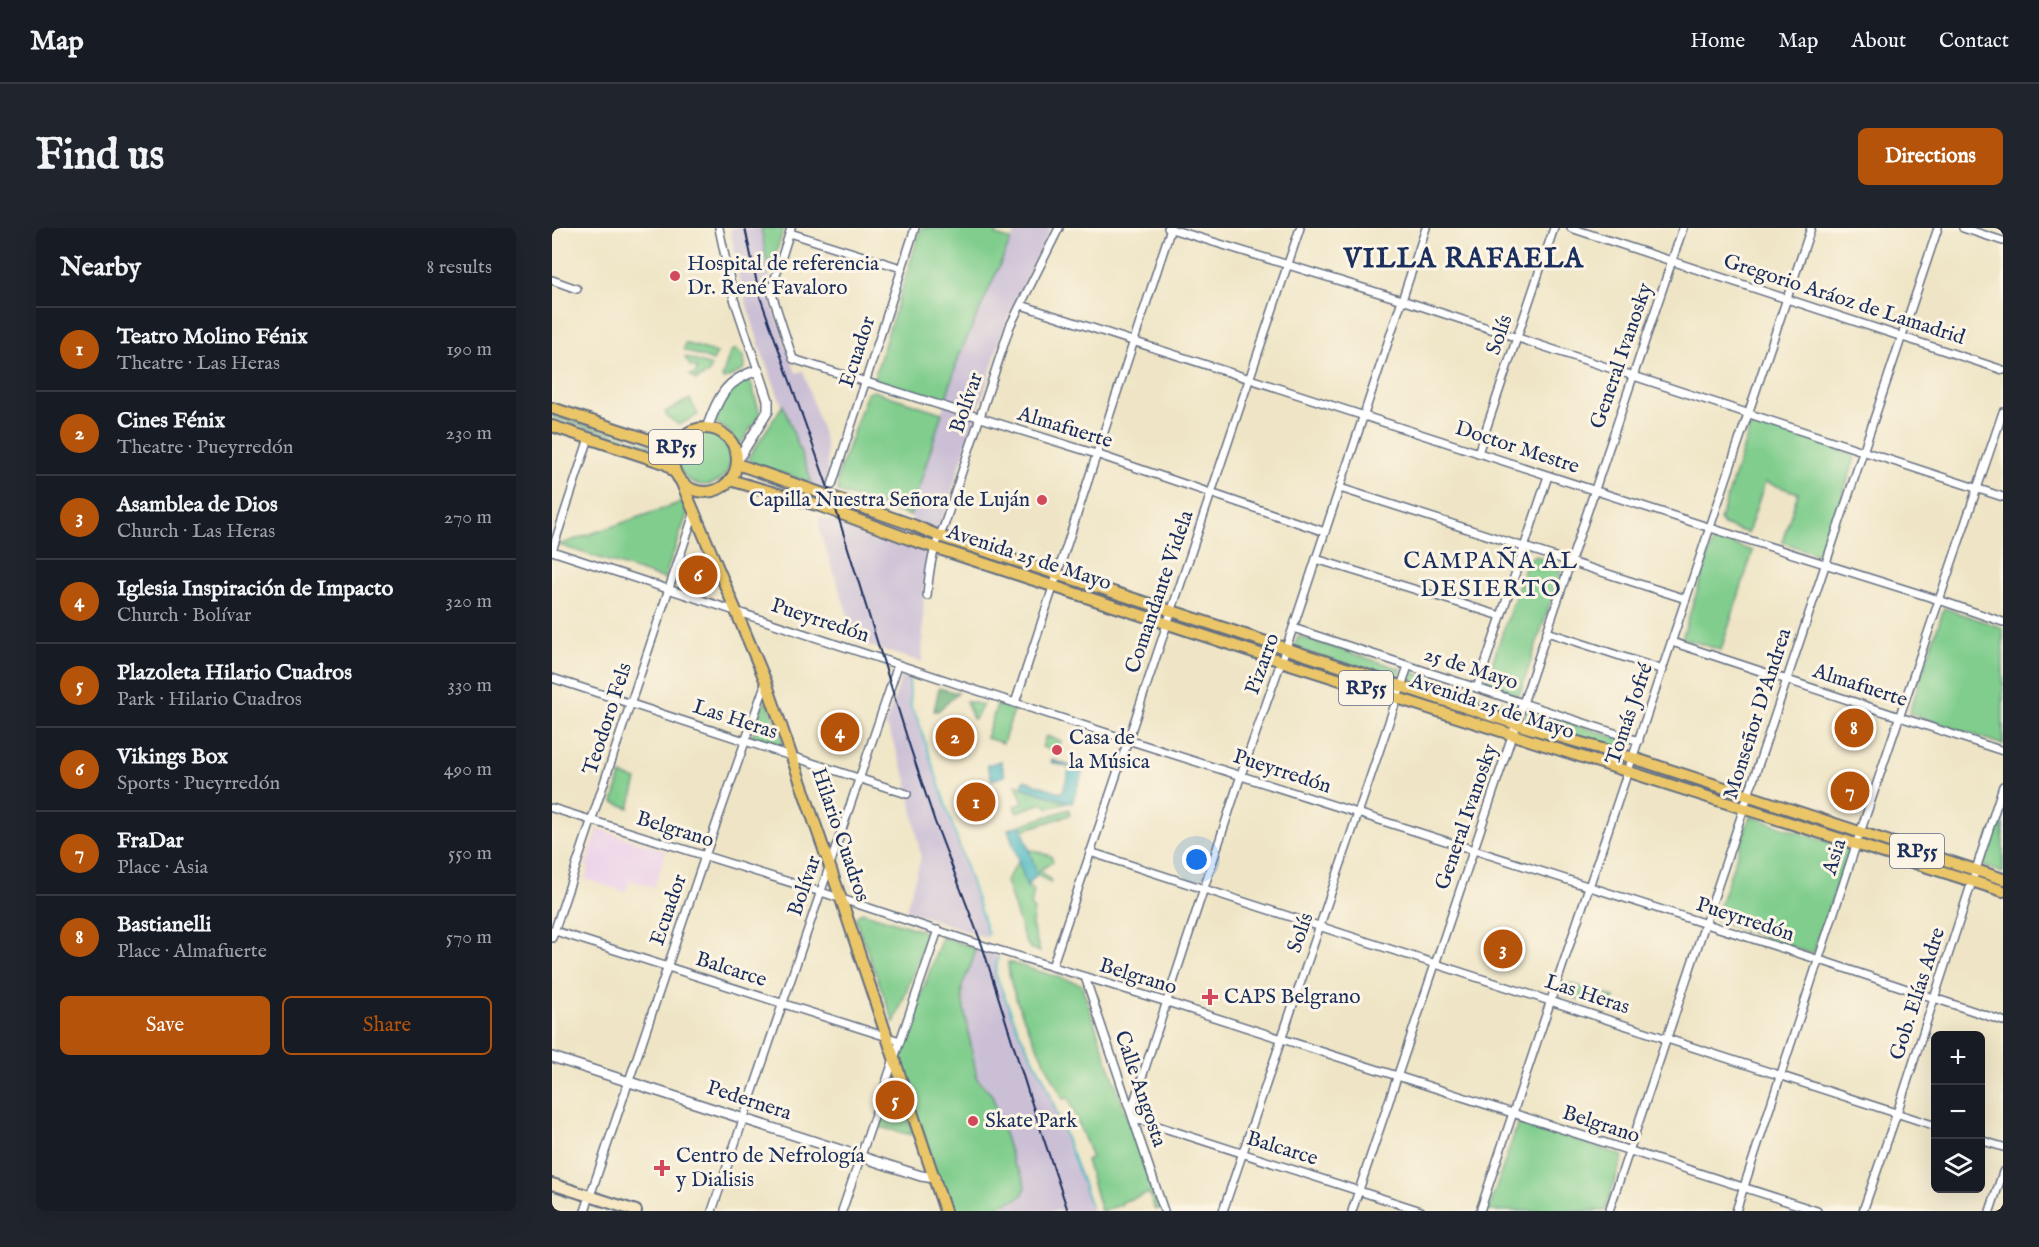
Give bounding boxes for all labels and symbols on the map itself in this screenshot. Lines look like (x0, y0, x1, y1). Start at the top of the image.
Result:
district label: VILLA RAFAELA (1343, 243, 1585, 277)
street label: Gregorio Aráoz de Lamadrid (1720, 248, 1969, 352)
place label: Hospital de referencia Dr. René Favaloro (687, 251, 880, 302)
marker: Hospital de referencia Dr. René Favaloro (668, 269, 682, 283)
street label: General Ivanosky (1584, 279, 1660, 433)
street label: Solís (1481, 311, 1519, 359)
street label: Ecuador (834, 313, 882, 391)
street label: Bolívar (944, 369, 990, 437)
street label: Almafuerte (1013, 400, 1116, 455)
street label: Doctor Mestre (1451, 415, 1583, 481)
road number: RP55 (649, 430, 703, 464)
place label: Capilla Nuestra Señora de Luján (749, 487, 1030, 514)
marker: Capilla Nuestra Señora de Luján (1035, 493, 1049, 507)
street label: Comandante Videla (1119, 506, 1201, 677)
street label: Avenida 25 de Mayo (942, 518, 1115, 597)
district label: CAMPAÑA AL DESIERTO (1403, 546, 1579, 605)
pin: 6 (678, 552, 718, 598)
street label: Pueyrredón (767, 592, 873, 650)
street label: Monseñor D'Andrea (1718, 624, 1799, 803)
street label: Pizarro (1239, 630, 1287, 698)
street label: 25 de Mayo (1421, 641, 1521, 697)
street label: Almafuerte (1808, 658, 1911, 714)
street label: Teodoro Fels (577, 659, 639, 779)
street label: Tomás Jofré (1600, 659, 1660, 769)
street label: Avenida 25 de Mayo (1405, 667, 1578, 746)
road number: RP55 (1339, 671, 1393, 705)
street label: Las Heras (689, 694, 781, 746)
pin: 8 (1834, 706, 1874, 750)
pin: 4 (820, 710, 860, 754)
pin: 2 (936, 714, 974, 760)
place label: Casa de la Música (1069, 725, 1151, 776)
street label: General Ivanosky (1429, 740, 1505, 894)
marker: Casa de la Música (1050, 743, 1064, 757)
street label: Pueyrredón (1229, 743, 1335, 801)
street label: Hilario Cuadros (804, 764, 876, 906)
pin: 7 (1830, 768, 1870, 814)
pin: 1 (956, 780, 996, 824)
street label: Belgrano (633, 805, 717, 855)
road number: RP55 (1890, 834, 1944, 868)
street label: Asia (1816, 835, 1854, 879)
your location (1182, 845, 1211, 874)
street label: Bolívar (782, 852, 828, 920)
street label: Ecuador (644, 870, 694, 949)
street label: Pueyrredón (1692, 891, 1798, 949)
street label: Solís (1282, 909, 1320, 957)
street label: Gob. Elías Adre (1884, 924, 1952, 1064)
pin: 3 (1484, 926, 1522, 972)
street label: Balcarce (692, 946, 770, 994)
street label: Belgrano (1096, 952, 1180, 1002)
street label: Las Heras (1541, 969, 1633, 1021)
place label: CAPS Belgrano (1224, 984, 1361, 1011)
marker: CAPS Belgrano (1201, 988, 1219, 1006)
street label: Calle Angosta (1107, 1027, 1173, 1152)
street label: Pedernera (703, 1075, 796, 1128)
pin: 5 (876, 1078, 914, 1122)
street label: Belgrano (1559, 1100, 1643, 1150)
place label: Skate Park (985, 1108, 1078, 1135)
marker: Skate Park (966, 1114, 980, 1128)
street label: Balcarce (1243, 1125, 1321, 1173)
place label: Centro de Nefrología y Dialisis (675, 1143, 866, 1194)
marker: Centro de Nefrología y Dialisis (653, 1159, 671, 1177)

